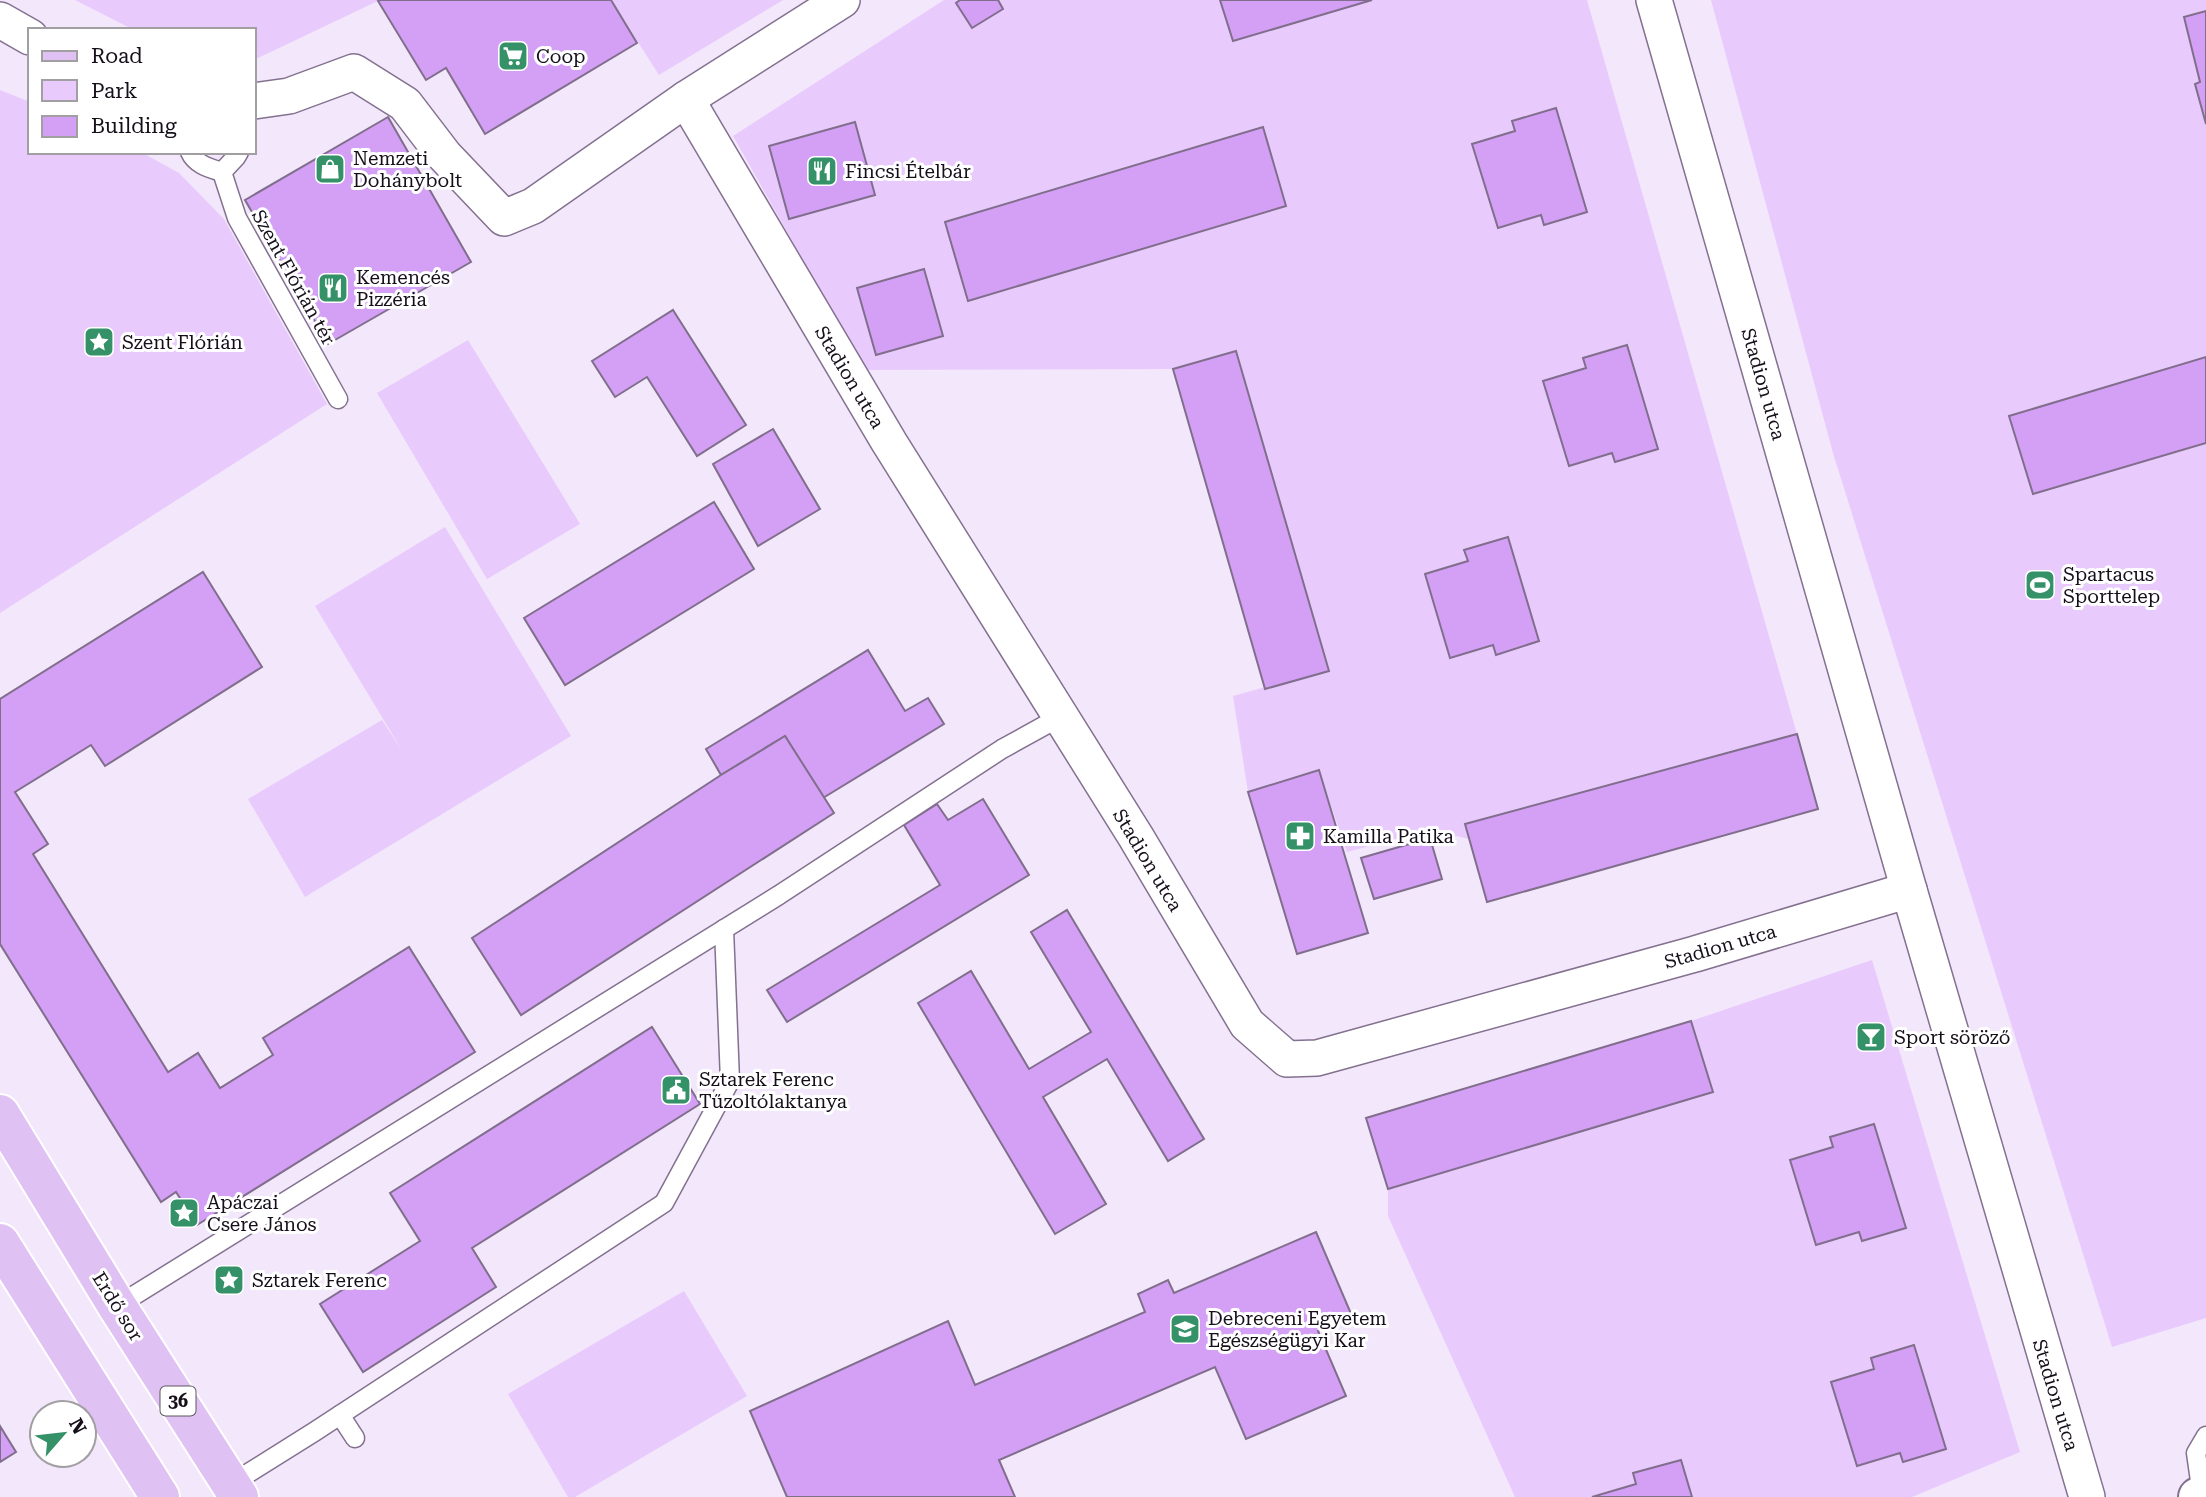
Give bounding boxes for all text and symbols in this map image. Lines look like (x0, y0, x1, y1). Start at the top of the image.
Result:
legend (28, 28, 256, 154)
supermarket icon: Coop (496, 39, 530, 73)
text: Road (91, 44, 143, 68)
place label: Coop (536, 45, 585, 68)
text: Park (91, 79, 137, 103)
text: Building (91, 114, 177, 138)
place label: Nemzeti Dohánybolt (353, 147, 462, 192)
shop icon: Nemzeti Dohánybolt (313, 152, 347, 186)
restaurant icon: Fincsi Ételbár (805, 154, 839, 188)
place label: Fincsi Ételbár (845, 160, 971, 183)
street label: Szent Flórián tér (247, 206, 340, 349)
place label: Kemencés Pizzéria (356, 266, 450, 311)
restaurant icon: Kemencés Pizzéria (316, 271, 350, 305)
street label: Stadion utca (810, 322, 890, 433)
place icon: Szent Flórián (82, 325, 116, 359)
street label: Stadion utca (1737, 325, 1791, 443)
place label: Szent Flórián (122, 331, 243, 354)
place label: Spartacus Sporttelep (2063, 563, 2160, 608)
sports icon: Spartacus Sporttelep (2023, 568, 2057, 602)
street label: Stadion utca (1108, 805, 1188, 916)
pharmacy icon: Kamilla Patika (1283, 819, 1317, 853)
place label: Kamilla Patika (1323, 825, 1454, 848)
street label: Stadion utca (1661, 919, 1779, 973)
bar icon: Sport söröző (1854, 1020, 1888, 1054)
place label: Sport söröző (1894, 1026, 2010, 1049)
place label: Sztarek Ferenc Tűzoltólaktanya (699, 1068, 848, 1113)
public building icon: Sztarek Ferenc Tűzoltólaktanya (659, 1073, 693, 1107)
place label: Apáczai Csere János (207, 1191, 317, 1236)
place icon: Apáczai Csere János (167, 1196, 201, 1230)
place icon: Sztarek Ferenc (212, 1263, 246, 1297)
street label: Erdő sor (87, 1268, 148, 1345)
place label: Sztarek Ferenc (252, 1269, 387, 1292)
place label: Debreceni Egyetem Egészségügyi Kar (1208, 1307, 1387, 1352)
school or university icon: Debreceni Egyetem Egészségügyi Kar (1168, 1312, 1202, 1346)
street label: Stadion utca (2028, 1337, 2084, 1454)
road number: 36 (160, 1386, 196, 1416)
north arrow (28, 1399, 98, 1469)
text: N (64, 1414, 91, 1438)

